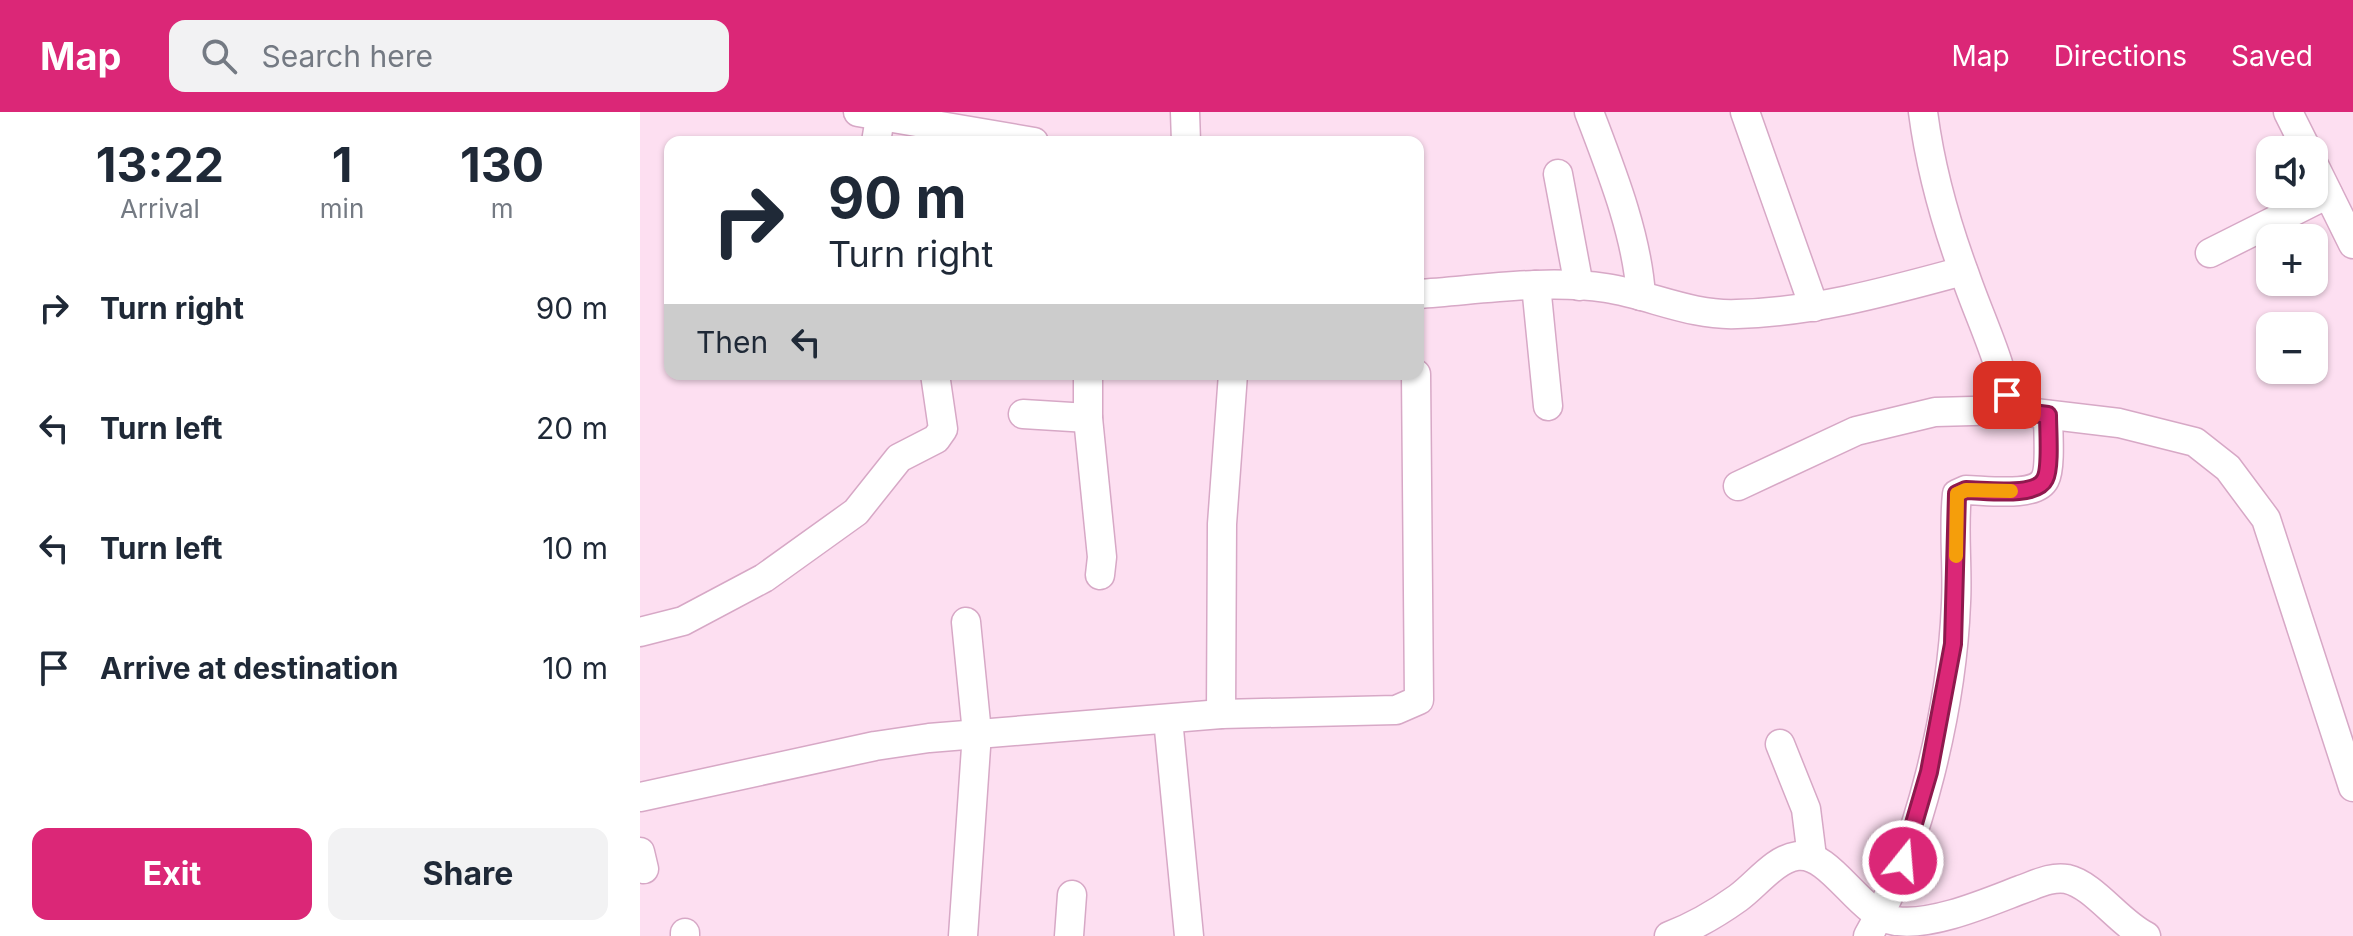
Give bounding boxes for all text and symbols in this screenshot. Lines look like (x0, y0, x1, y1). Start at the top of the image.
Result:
search box (169, 20, 729, 92)
text: Map (40, 33, 121, 79)
icon: search (197, 34, 241, 78)
text: Search here (261, 38, 433, 74)
text: Map (1951, 39, 2010, 73)
text: Directions (2054, 39, 2187, 73)
text: Saved (2231, 39, 2313, 73)
text: 13:22 (96, 135, 224, 194)
text: 1 (332, 135, 352, 194)
text: 130 (460, 135, 544, 194)
map controls (2256, 136, 2328, 384)
button: sound (2256, 136, 2328, 208)
text: 90 m (828, 164, 967, 232)
icon: right (696, 168, 800, 272)
text: Arrival (120, 193, 200, 224)
text: min (320, 193, 364, 224)
text: m (491, 193, 514, 224)
button: + (2256, 224, 2328, 296)
text: Turn right (828, 232, 993, 276)
icon: right (32, 286, 76, 330)
text: Turn right (100, 290, 244, 326)
text: 90 m (536, 290, 608, 326)
button: − (2256, 312, 2328, 384)
icon: left (784, 320, 828, 364)
text: Then (696, 324, 768, 360)
pin (1973, 361, 2041, 429)
icon: arrive (1985, 373, 2029, 417)
icon: left (32, 406, 76, 450)
text: Turn left (100, 410, 222, 446)
text: 20 m (536, 410, 608, 446)
icon: left (32, 526, 76, 570)
text: Turn left (100, 530, 222, 566)
text: 10 m (542, 530, 608, 566)
icon: arrive (32, 646, 76, 690)
text: Arrive at destination (100, 650, 398, 686)
text: 10 m (542, 650, 608, 686)
position arrow (1861, 819, 1945, 903)
button: Exit (32, 828, 312, 920)
button: Share (328, 828, 608, 920)

